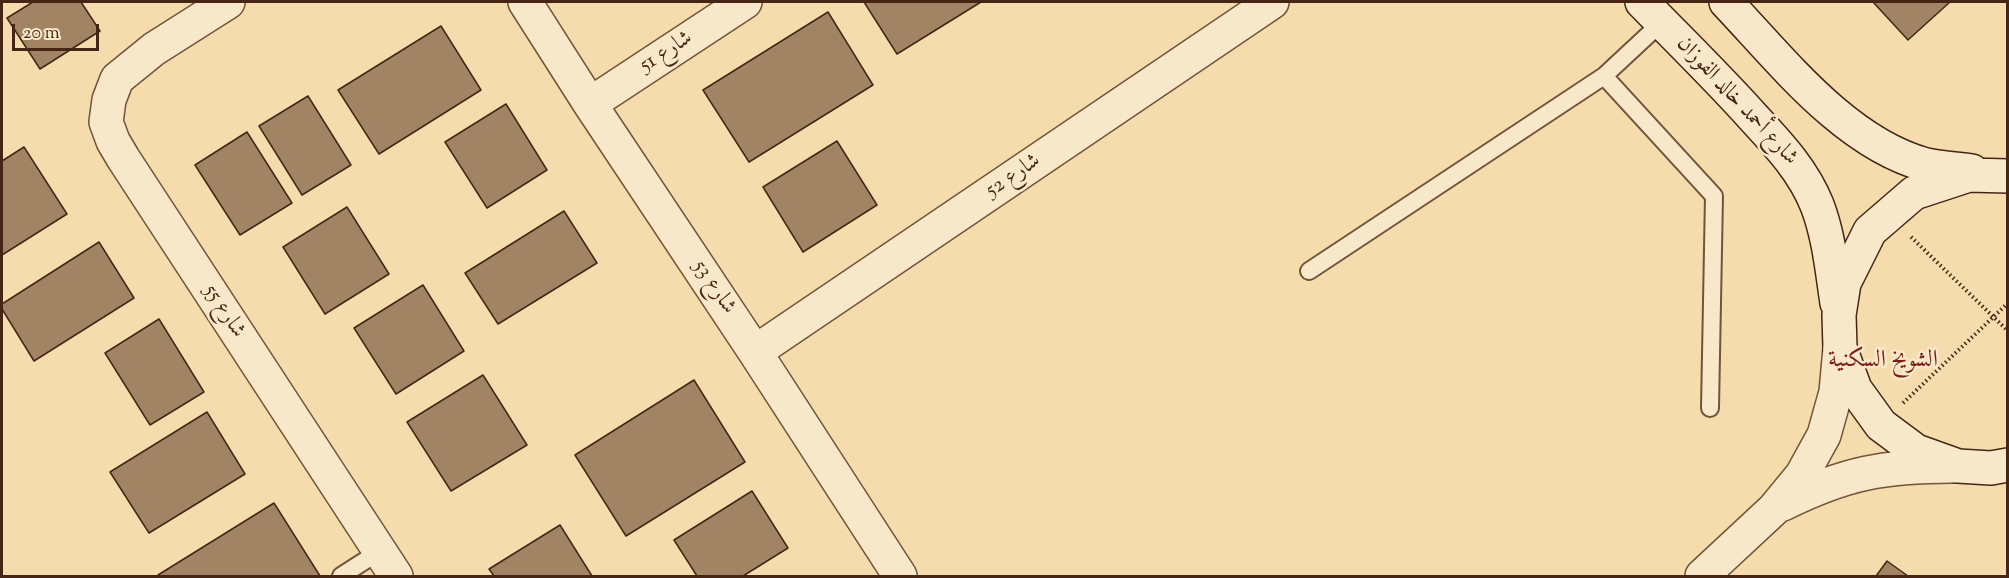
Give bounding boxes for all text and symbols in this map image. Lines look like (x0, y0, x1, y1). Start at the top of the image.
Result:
scale bar (15, 12, 102, 50)
text: 20 m (23, 21, 60, 47)
street label: شارع 51 (636, 26, 698, 80)
street label: شارع أحمد خالد الفوزان (1670, 32, 1802, 172)
street label: شارع 52 (981, 149, 1047, 205)
street label: شارع 53 (685, 256, 741, 320)
street label: شارع 55 (196, 280, 250, 344)
district label: الشويخ السكنية (1828, 348, 1938, 376)

